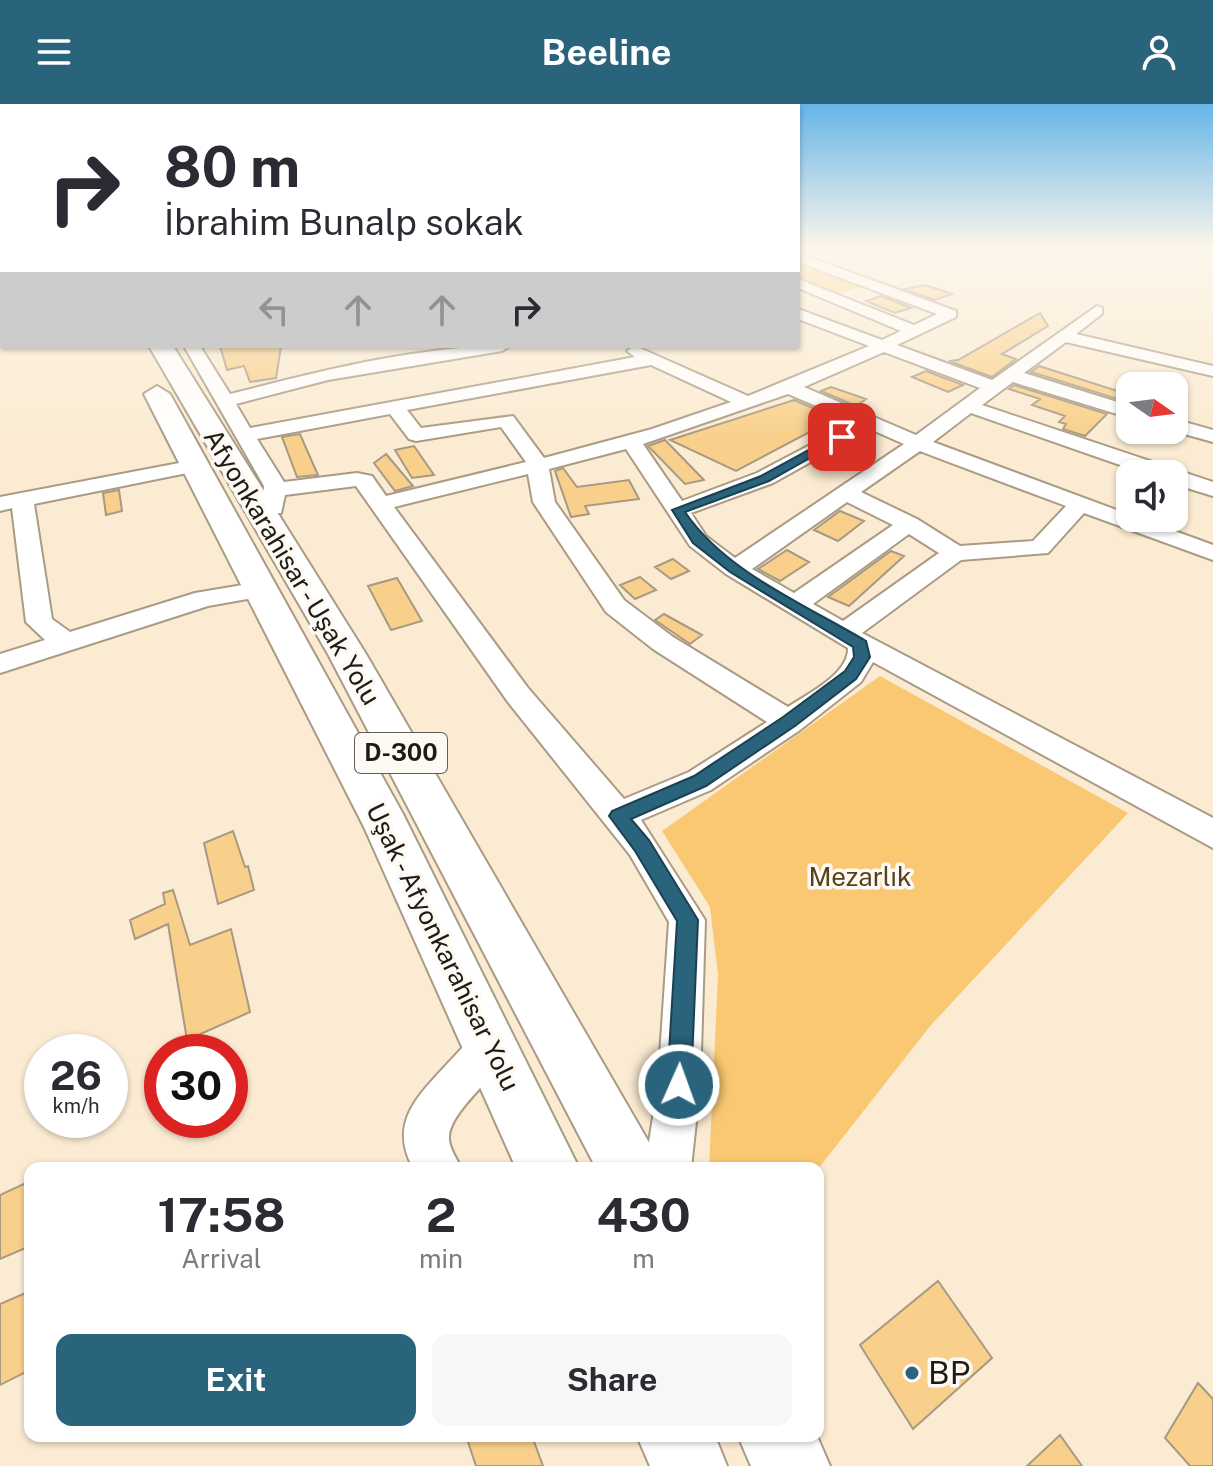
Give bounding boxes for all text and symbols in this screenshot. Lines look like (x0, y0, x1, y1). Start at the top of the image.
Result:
icon: menu (32, 30, 76, 74)
icon: person (1137, 30, 1181, 74)
text: Beeline (542, 31, 671, 73)
text: 80 m (164, 134, 300, 200)
icon: right (32, 136, 136, 240)
text: İbrahim Bunalp sokak (164, 201, 524, 243)
icon: left (252, 288, 296, 332)
icon: ahead (336, 288, 380, 332)
icon: ahead (420, 288, 464, 332)
icon: right (504, 288, 548, 332)
north arrow (1116, 372, 1188, 444)
map controls (1116, 372, 1188, 532)
pin (808, 403, 876, 471)
icon: arrive (820, 415, 864, 459)
street label: Afyonkarahisar - Uşak Yolu (198, 423, 387, 710)
button: sound (1116, 460, 1188, 532)
road number: D-300 (355, 733, 447, 773)
street label: Uşak - Afyonkarahisar Yolu (360, 798, 527, 1096)
park label: Mezarlık (808, 861, 912, 892)
speed limit sign: 30 (144, 1034, 248, 1138)
position arrow (637, 1043, 721, 1127)
text: 26 (50, 1052, 102, 1099)
text: km/h (52, 1094, 100, 1118)
text: 17:58 (157, 1186, 286, 1243)
text: 2 (426, 1186, 456, 1243)
text: 430 (596, 1186, 691, 1243)
text: Arrival (181, 1243, 262, 1274)
text: min (419, 1243, 463, 1274)
text: m (632, 1243, 655, 1274)
button: Exit (56, 1334, 416, 1426)
button: Share (432, 1334, 792, 1426)
place label: BP (928, 1354, 970, 1391)
marker: BP (903, 1364, 921, 1382)

